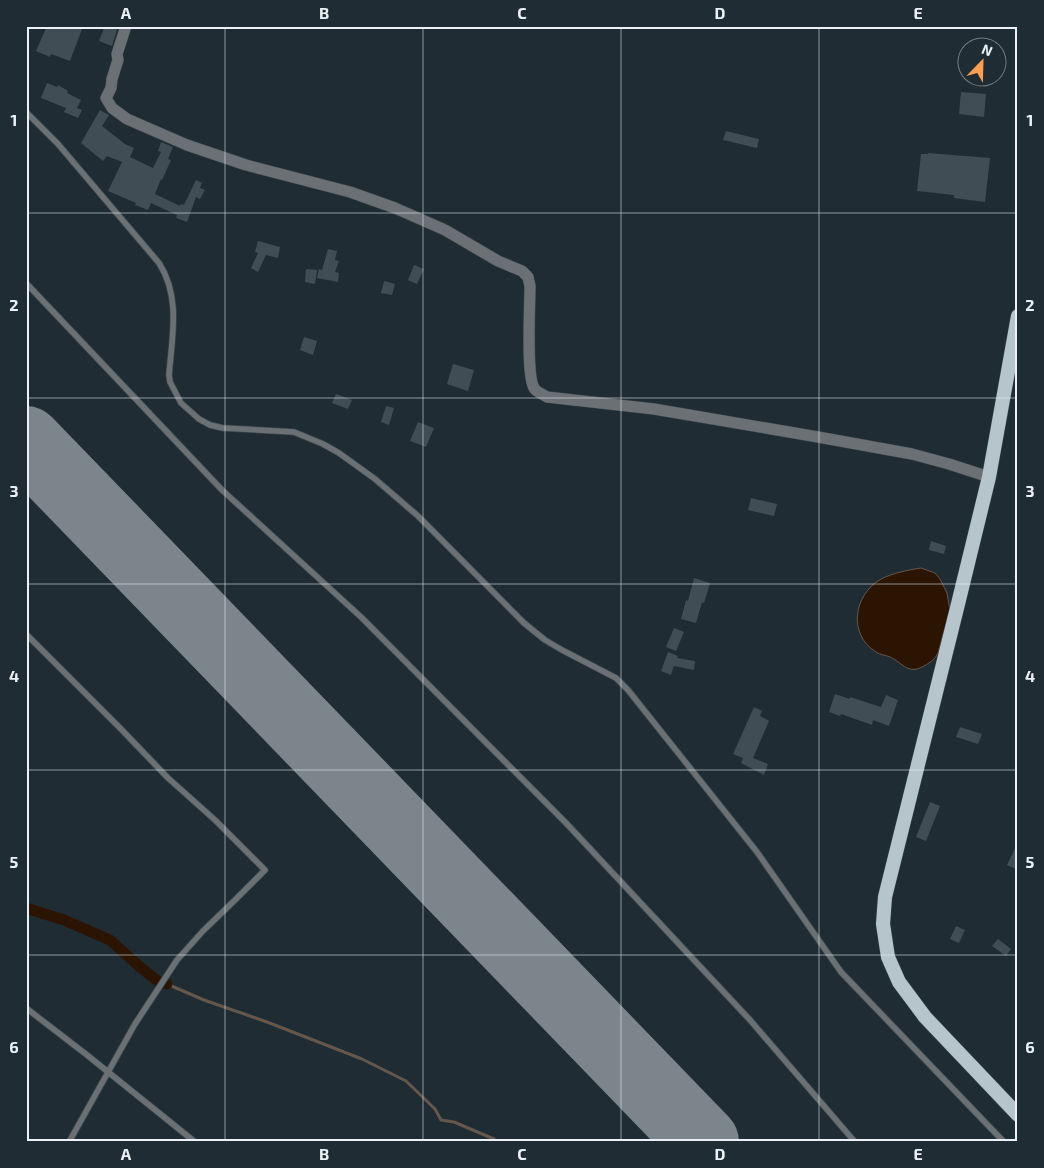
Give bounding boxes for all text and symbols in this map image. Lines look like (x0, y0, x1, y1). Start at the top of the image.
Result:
text: A (121, 3, 132, 22)
text: B (319, 3, 329, 22)
text: C (517, 3, 527, 22)
text: D (715, 3, 726, 22)
text: E (913, 3, 923, 22)
north arrow (956, 38, 1006, 88)
text: N (979, 40, 995, 59)
text: 1 (11, 110, 17, 129)
text: 1 (1027, 110, 1033, 129)
text: 2 (9, 295, 19, 314)
text: 2 (1025, 295, 1035, 314)
text: 3 (9, 481, 19, 500)
text: 3 (1025, 481, 1035, 500)
text: 4 (9, 666, 19, 685)
text: 4 (1025, 666, 1035, 685)
text: 5 (10, 852, 19, 871)
text: 5 (1026, 852, 1035, 871)
text: 6 (9, 1037, 19, 1056)
text: 6 (1025, 1037, 1035, 1056)
text: A (121, 1144, 132, 1163)
text: B (319, 1144, 329, 1163)
text: C (517, 1144, 527, 1163)
text: D (715, 1144, 726, 1163)
text: E (913, 1144, 923, 1163)

